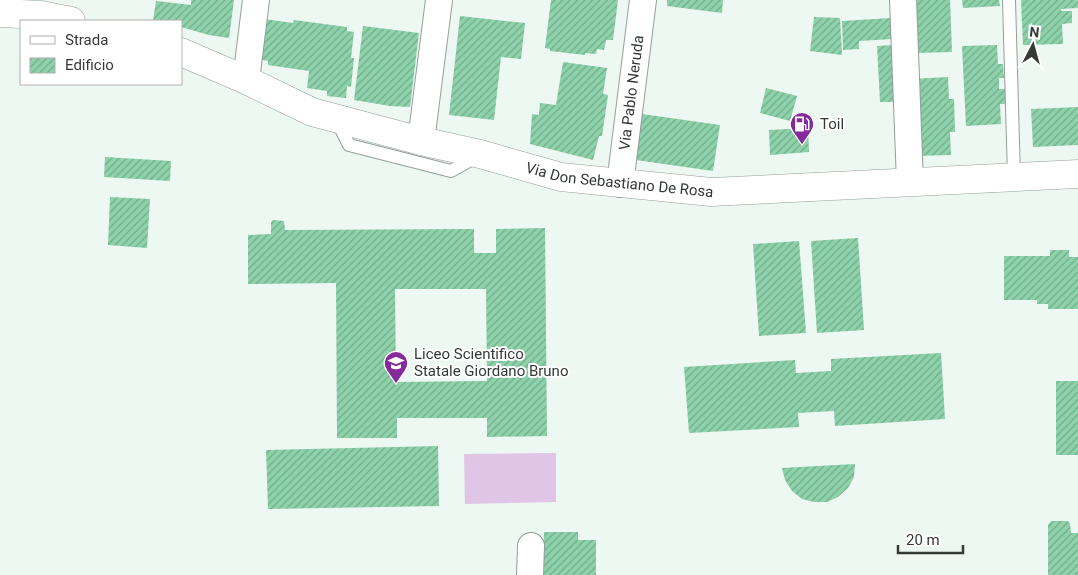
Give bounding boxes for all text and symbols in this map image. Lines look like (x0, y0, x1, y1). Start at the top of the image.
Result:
legend (20, 20, 182, 85)
north arrow (1008, 20, 1058, 70)
text: N (1029, 24, 1040, 41)
text: Strada (65, 31, 108, 49)
street label: Via Pablo Neruda (615, 34, 648, 151)
text: Edificio (65, 56, 114, 74)
fuel station icon: Toil (789, 111, 815, 145)
place label: Toil (820, 115, 844, 133)
street label: Via Don Sebastiano De Rosa (524, 158, 714, 201)
place label: Liceo Scientifico Statale Giordano Bruno (414, 345, 568, 380)
school or university icon: Liceo Scientifico Statale Giordano Bruno (383, 350, 409, 384)
scale bar (898, 522, 963, 554)
text: 20 m (906, 531, 940, 549)

